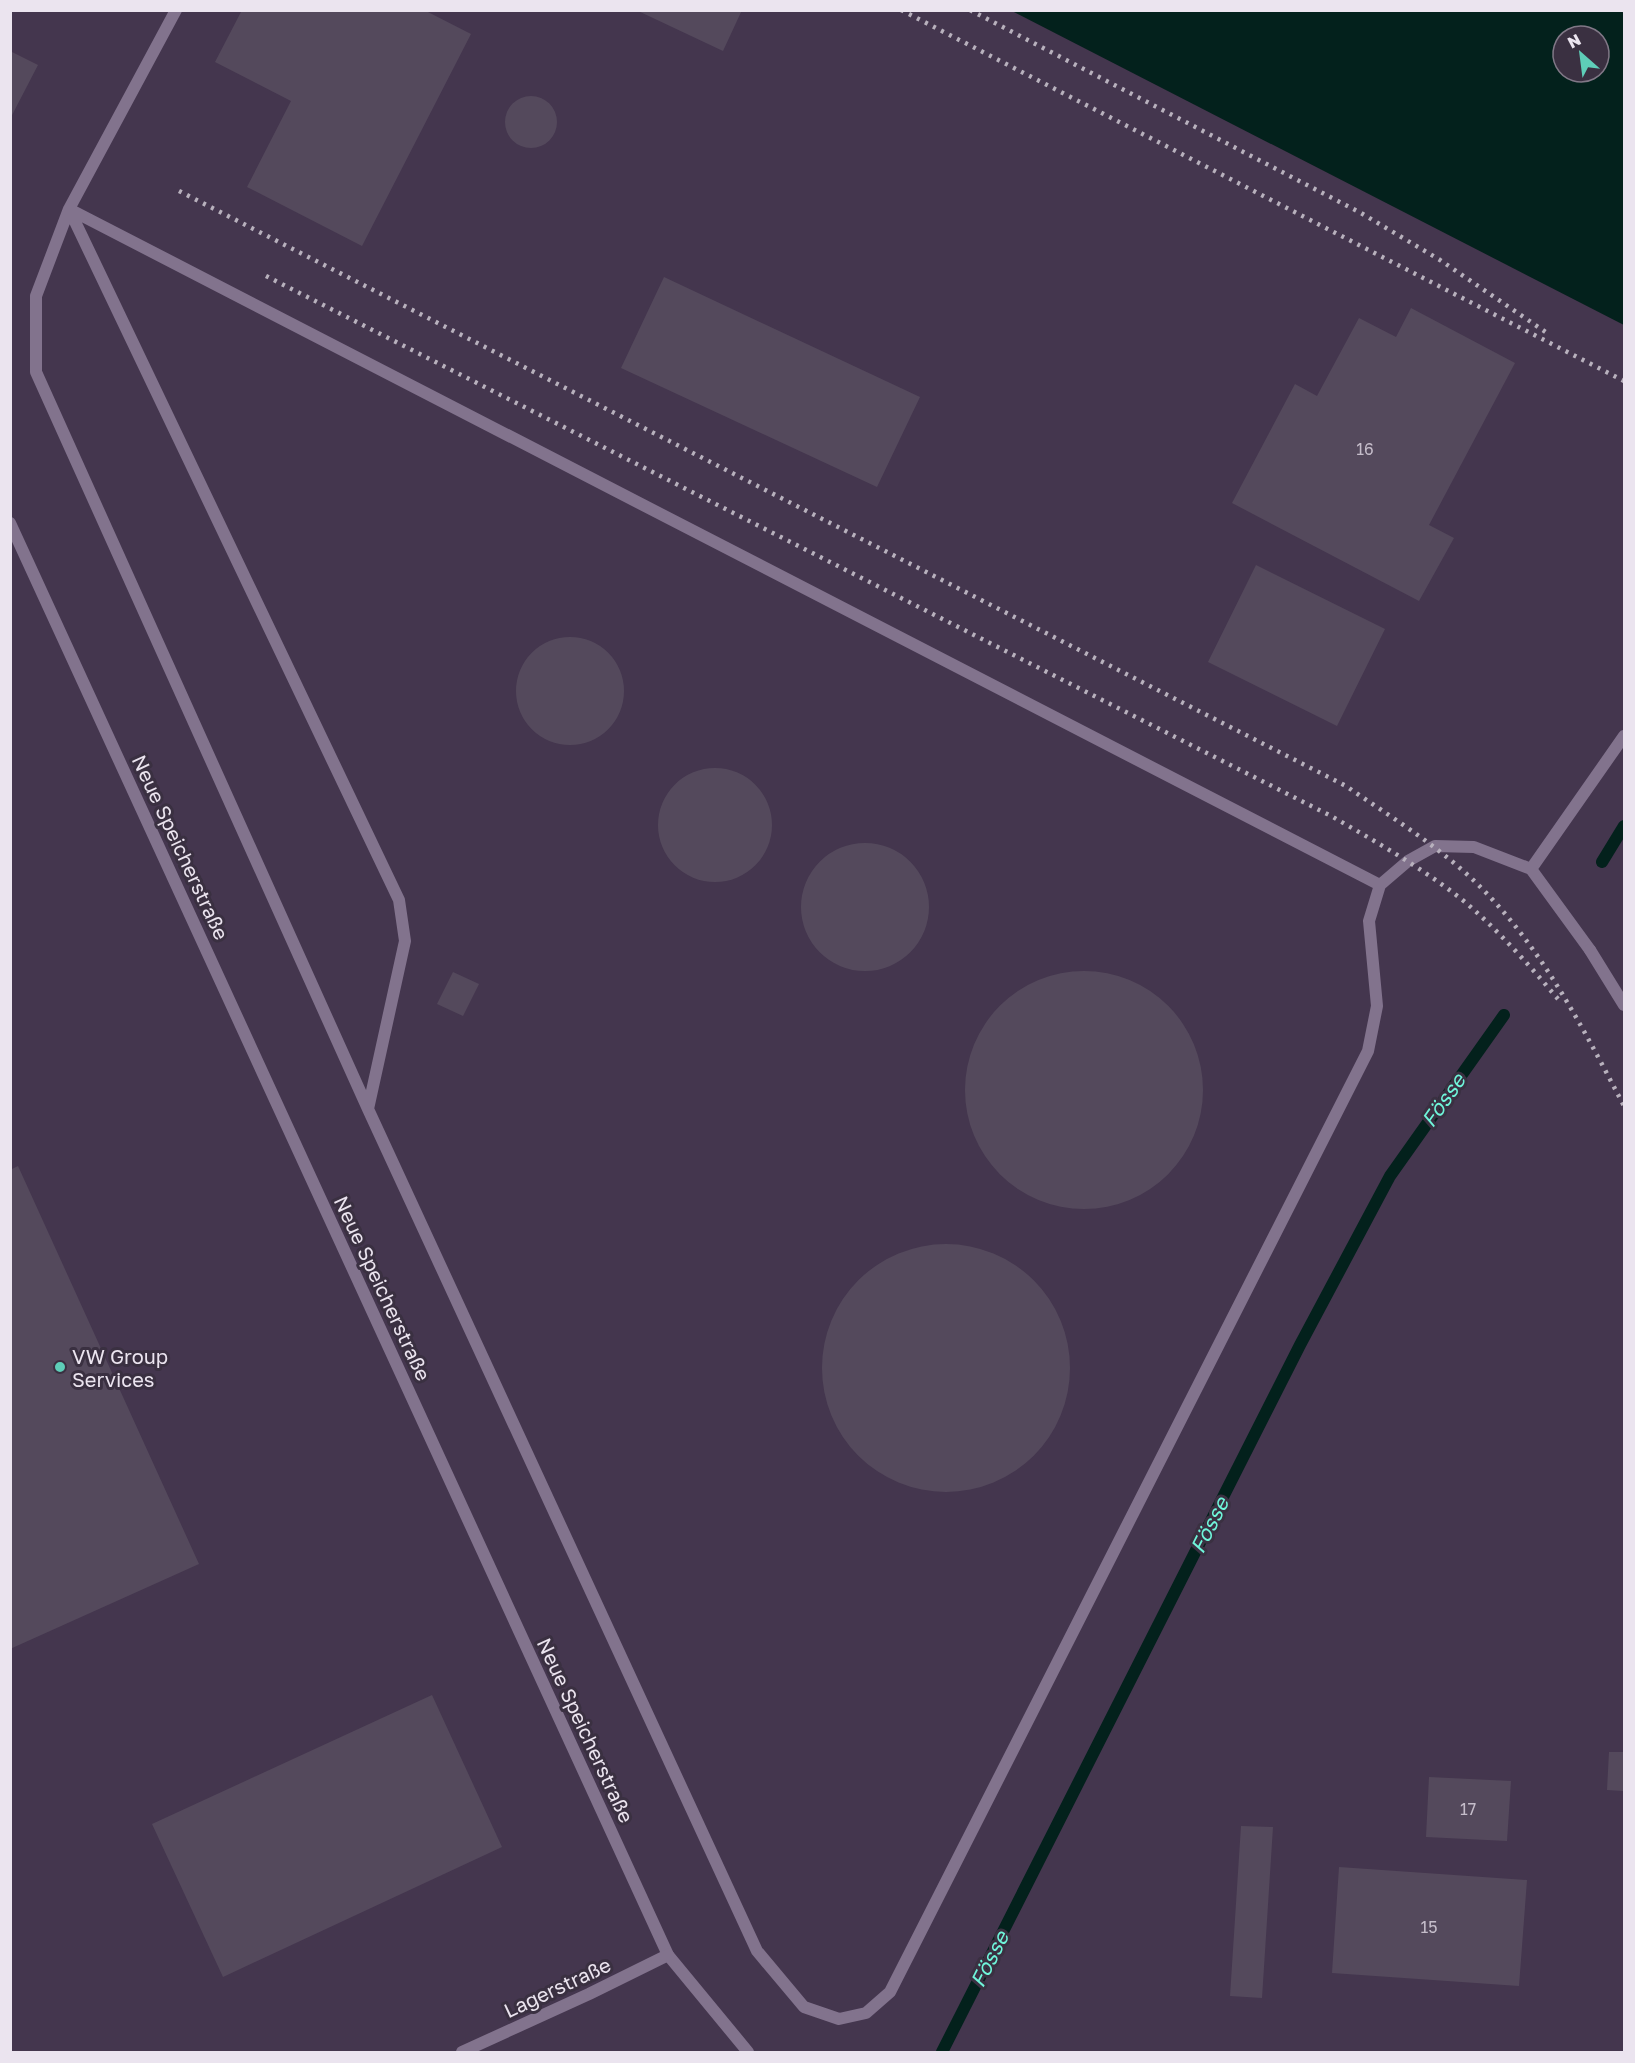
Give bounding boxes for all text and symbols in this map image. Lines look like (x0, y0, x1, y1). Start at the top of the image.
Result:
north arrow (1551, 24, 1611, 84)
text: N (1564, 29, 1584, 52)
house number: 16 (1356, 439, 1374, 459)
street label: Neue Speicherstraße (128, 751, 234, 943)
water label: Fösse (1415, 1067, 1472, 1132)
street label: Neue Speicherstraße (330, 1192, 436, 1384)
place label: VW Group Services (72, 1344, 168, 1391)
marker: VW Group Services (53, 1360, 67, 1374)
water label: Fösse (1184, 1491, 1235, 1557)
street label: Neue Speicherstraße (533, 1634, 639, 1826)
house number: 17 (1460, 1799, 1476, 1819)
house number: 15 (1420, 1917, 1438, 1937)
water label: Fösse (964, 1925, 1015, 1991)
street label: Lagerstraße (500, 1952, 614, 2022)

